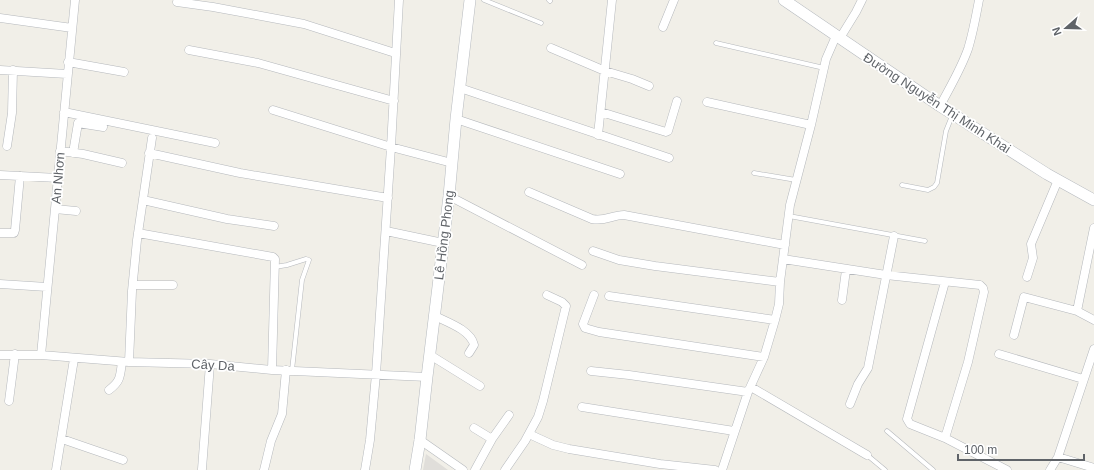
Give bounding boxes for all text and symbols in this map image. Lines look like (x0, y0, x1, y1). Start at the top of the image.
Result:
north arrow (1046, 8, 1086, 48)
text: N (1050, 26, 1064, 37)
street label: Đường Nguyễn Thị Minh Khai (861, 50, 1013, 156)
street label: An Nhơn (48, 151, 68, 205)
street label: Lê Hồng Phong (431, 189, 457, 281)
street label: Cây Da (191, 356, 236, 374)
scale bar (958, 436, 1084, 462)
text: 100 m (964, 443, 997, 457)

